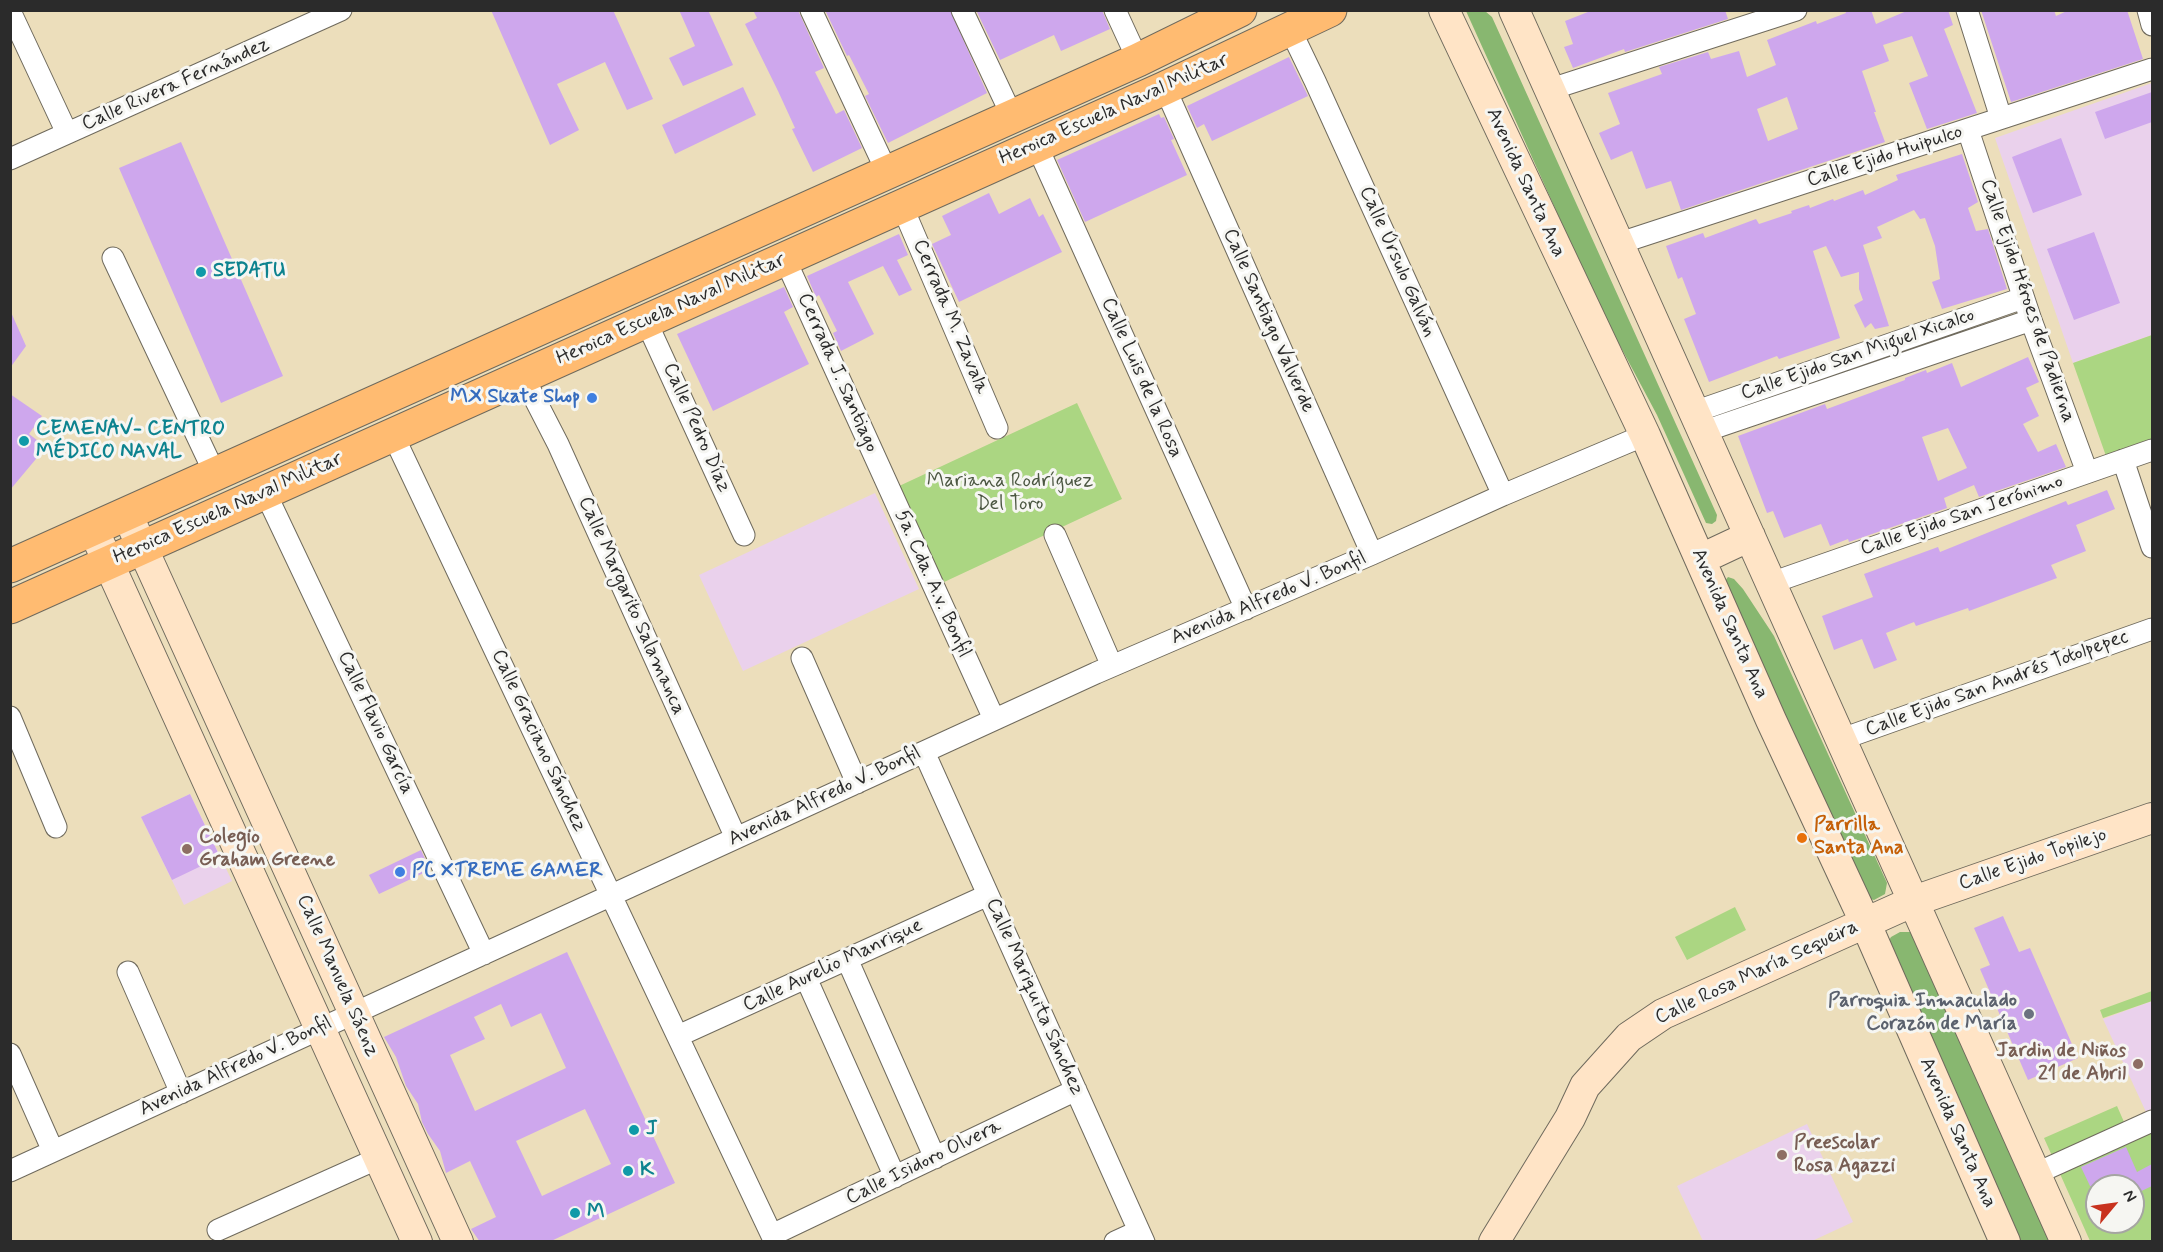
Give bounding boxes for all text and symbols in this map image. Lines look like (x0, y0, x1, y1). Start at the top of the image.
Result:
street label: Calle Rivera Fernández (78, 33, 274, 137)
street label: Heroica Escuela Naval Militar (996, 49, 1232, 171)
street label: Avenida Santa Ana (1480, 104, 1570, 262)
street label: Calle Ejido Huipulco (1804, 121, 1966, 193)
street label: Calle Ejido Héroes de Padierna (1974, 176, 2080, 426)
street label: Calle Úrsulo Galván (1353, 183, 1441, 341)
street label: Calle Santiago Valverde (1217, 225, 1319, 417)
street label: Cerrada M. Zavala (907, 236, 993, 398)
street label: Heroica Escuela Naval Militar (553, 249, 789, 371)
place label: SEDATU (213, 260, 285, 284)
marker: SEDATU (194, 265, 208, 279)
street label: Cerrada J. Santiago (791, 290, 883, 456)
street label: Calle Luis de la Rosa (1095, 294, 1187, 462)
street label: Calle Ejido San Miguel Xicalco (1738, 304, 1978, 406)
street label: Calle Pedro Díaz (657, 359, 735, 497)
place label: MX Skate Shop (450, 386, 580, 410)
marker: MX Skate Shop (585, 391, 599, 405)
place label: CEMENAV- CENTRO MÉDICO NAVAL (36, 418, 225, 465)
marker: CEMENAV- CENTRO MÉDICO NAVAL (17, 434, 31, 448)
street label: Heroica Escuela Naval Militar (110, 448, 346, 570)
park label: Mariana Rodríguez Del Toro (927, 470, 1093, 517)
street label: Calle Ejido San Jerónimo (1857, 470, 2067, 562)
street label: Calle Margarito Salamanca (572, 493, 690, 719)
street label: 5a. Cda. A.v. Bonfil (889, 506, 975, 662)
street label: Avenida Santa Ana (1685, 545, 1773, 703)
street label: Avenida Alfredo V. Bonfil (1168, 547, 1370, 651)
street label: Calle Ejido San Andrés Totolpepec (1862, 625, 2132, 743)
street label: Calle Graciano Sánchez (485, 646, 591, 836)
street label: Calle Flavio García (331, 648, 419, 798)
street label: Avenida Alfredo V. Bonfil (725, 742, 925, 852)
place label: Parrilla Santa Ana (1814, 814, 1904, 861)
street label: Calle Ejido Topilejo (1956, 823, 2110, 897)
place label: Colegio Graham Greene (199, 826, 335, 873)
marker: Parrilla Santa Ana (1795, 831, 1809, 845)
marker: Colegio Graham Greene (180, 842, 194, 856)
place label: PC XTREME GAMER (412, 860, 603, 884)
marker: PC XTREME GAMER (393, 865, 407, 879)
street label: Calle Manuela Sáenz (290, 891, 384, 1061)
street label: Calle Mariquita Sánchez (980, 895, 1088, 1099)
street label: Calle Aurelio Manrique (739, 914, 927, 1018)
street label: Calle Rosa María Sequeira (1652, 915, 1862, 1031)
place label: Parroquia Inmaculado Corazón de María (1828, 990, 2017, 1037)
marker: Parroquia Inmaculado Corazón de María (2022, 1007, 2036, 1021)
street label: Avenida Alfredo V. Bonfil (136, 1012, 336, 1122)
place label: Jardin de Niños 21 de Abril (1997, 1040, 2126, 1087)
street label: Avenida Santa Ana (1913, 1054, 2001, 1212)
marker: Jardin de Niños 21 de Abril (2131, 1057, 2145, 1071)
street label: Calle Isidoro Olvera (843, 1115, 1005, 1211)
place label: J (646, 1118, 658, 1142)
marker: J (627, 1123, 641, 1137)
place label: Preescolar Rosa Agazzi (1794, 1132, 1895, 1179)
marker: Preescolar Rosa Agazzi (1775, 1148, 1789, 1162)
place label: K (640, 1159, 654, 1183)
marker: K (621, 1164, 635, 1178)
north arrow (2085, 1174, 2145, 1234)
text: N (2118, 1186, 2141, 1206)
place label: M (587, 1201, 605, 1225)
marker: M (568, 1206, 582, 1220)

